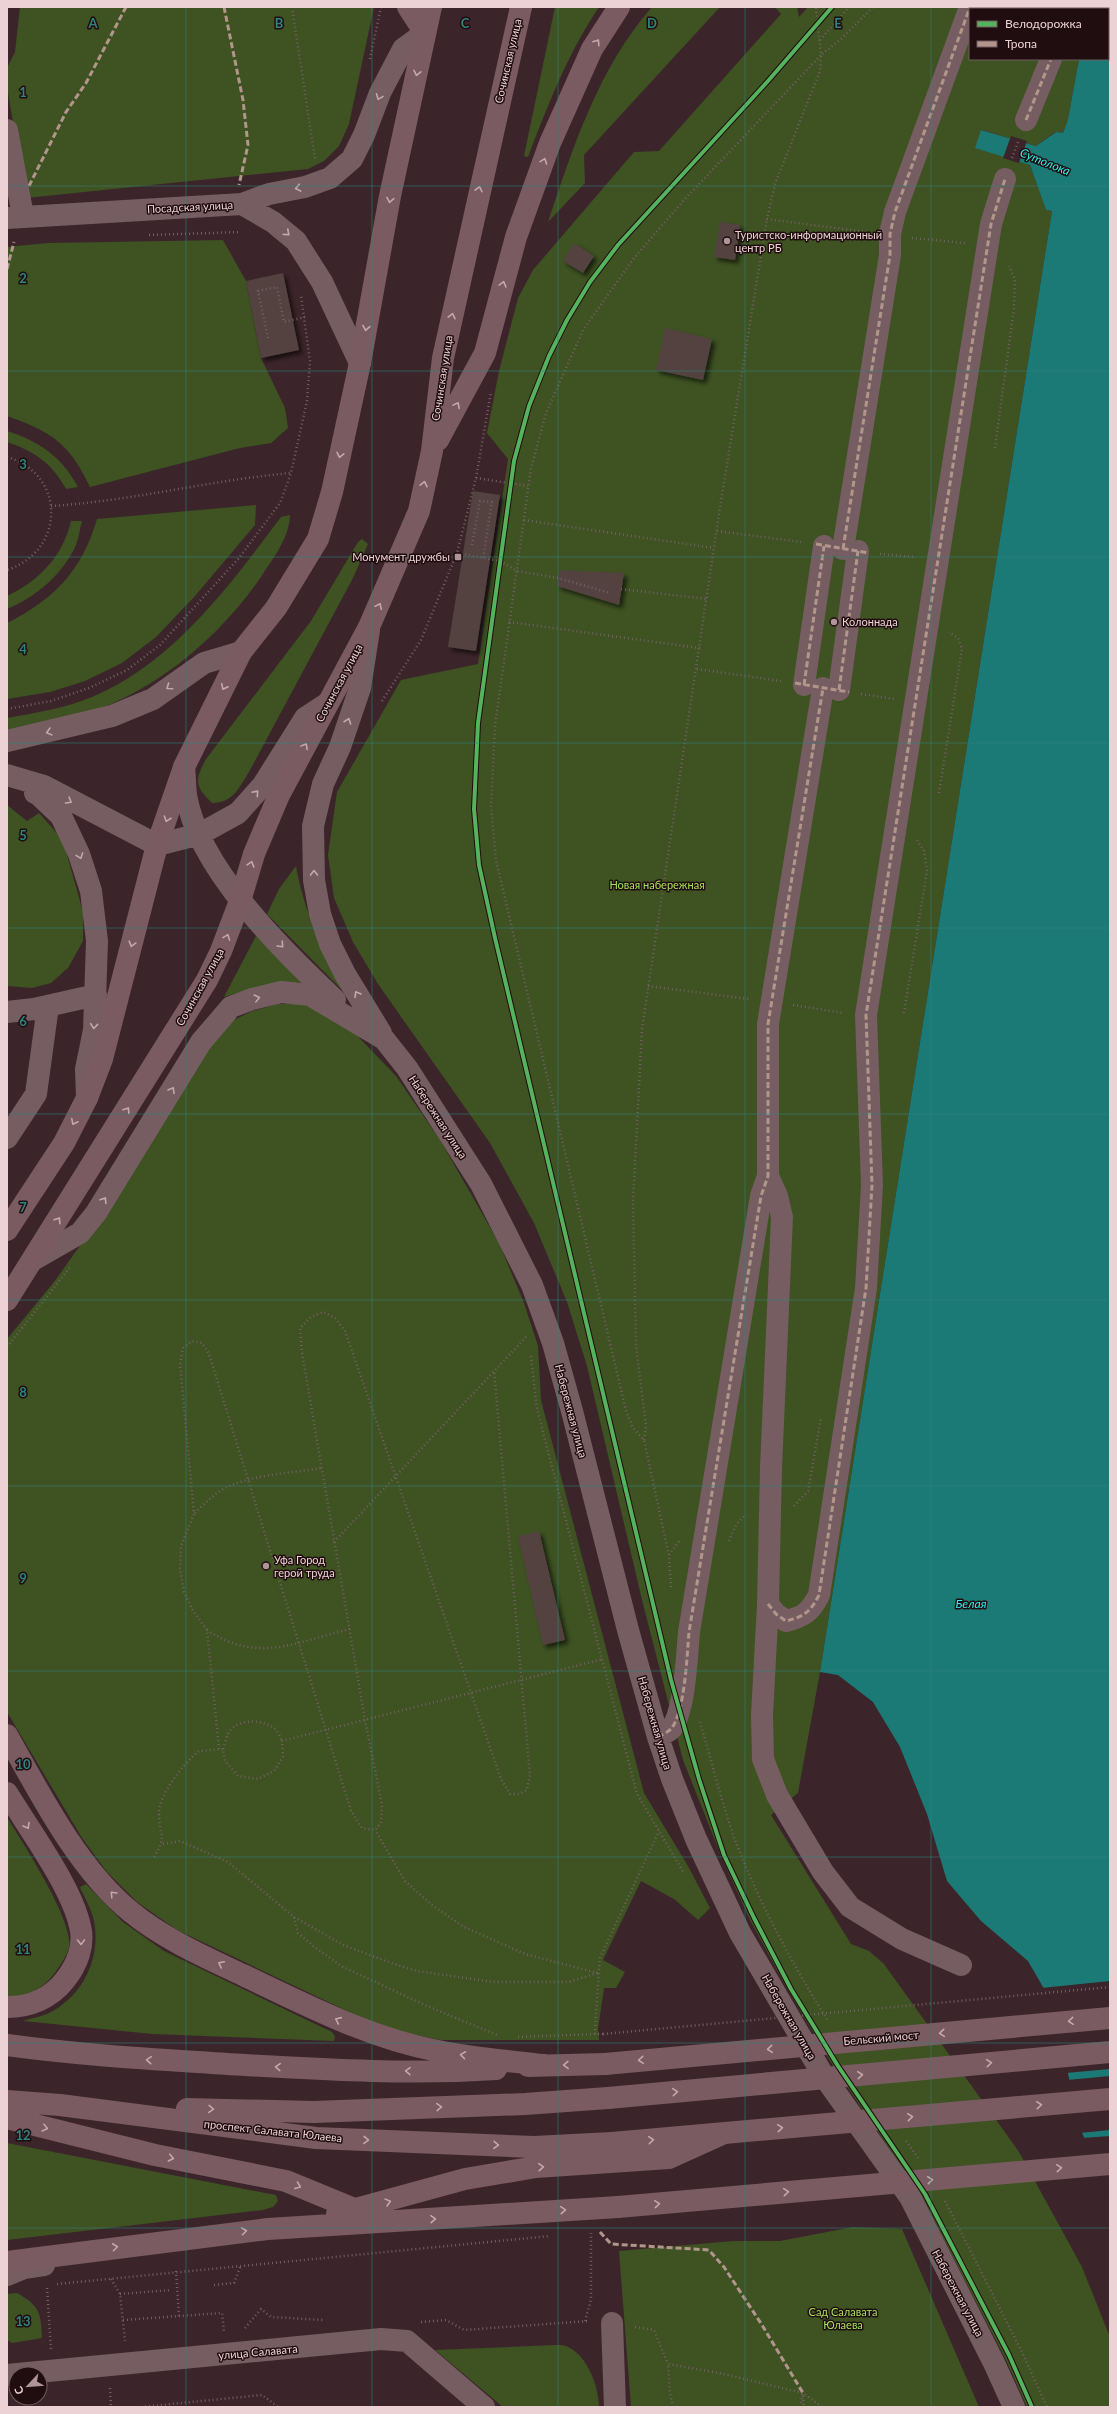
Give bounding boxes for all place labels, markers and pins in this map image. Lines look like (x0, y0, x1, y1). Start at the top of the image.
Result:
place label: Туристско-информационный центр РБ (735, 228, 882, 254)
marker: Туристско-информационный центр РБ (722, 236, 732, 246)
place label: Монумент дружбы (352, 550, 450, 563)
marker: Монумент дружбы (453, 552, 463, 562)
place label: Колоннада (842, 615, 898, 628)
marker: Колоннада (829, 617, 839, 627)
place label: Уфа Город герой труда (274, 1553, 335, 1579)
marker: Уфа Город герой труда (261, 1561, 271, 1571)

